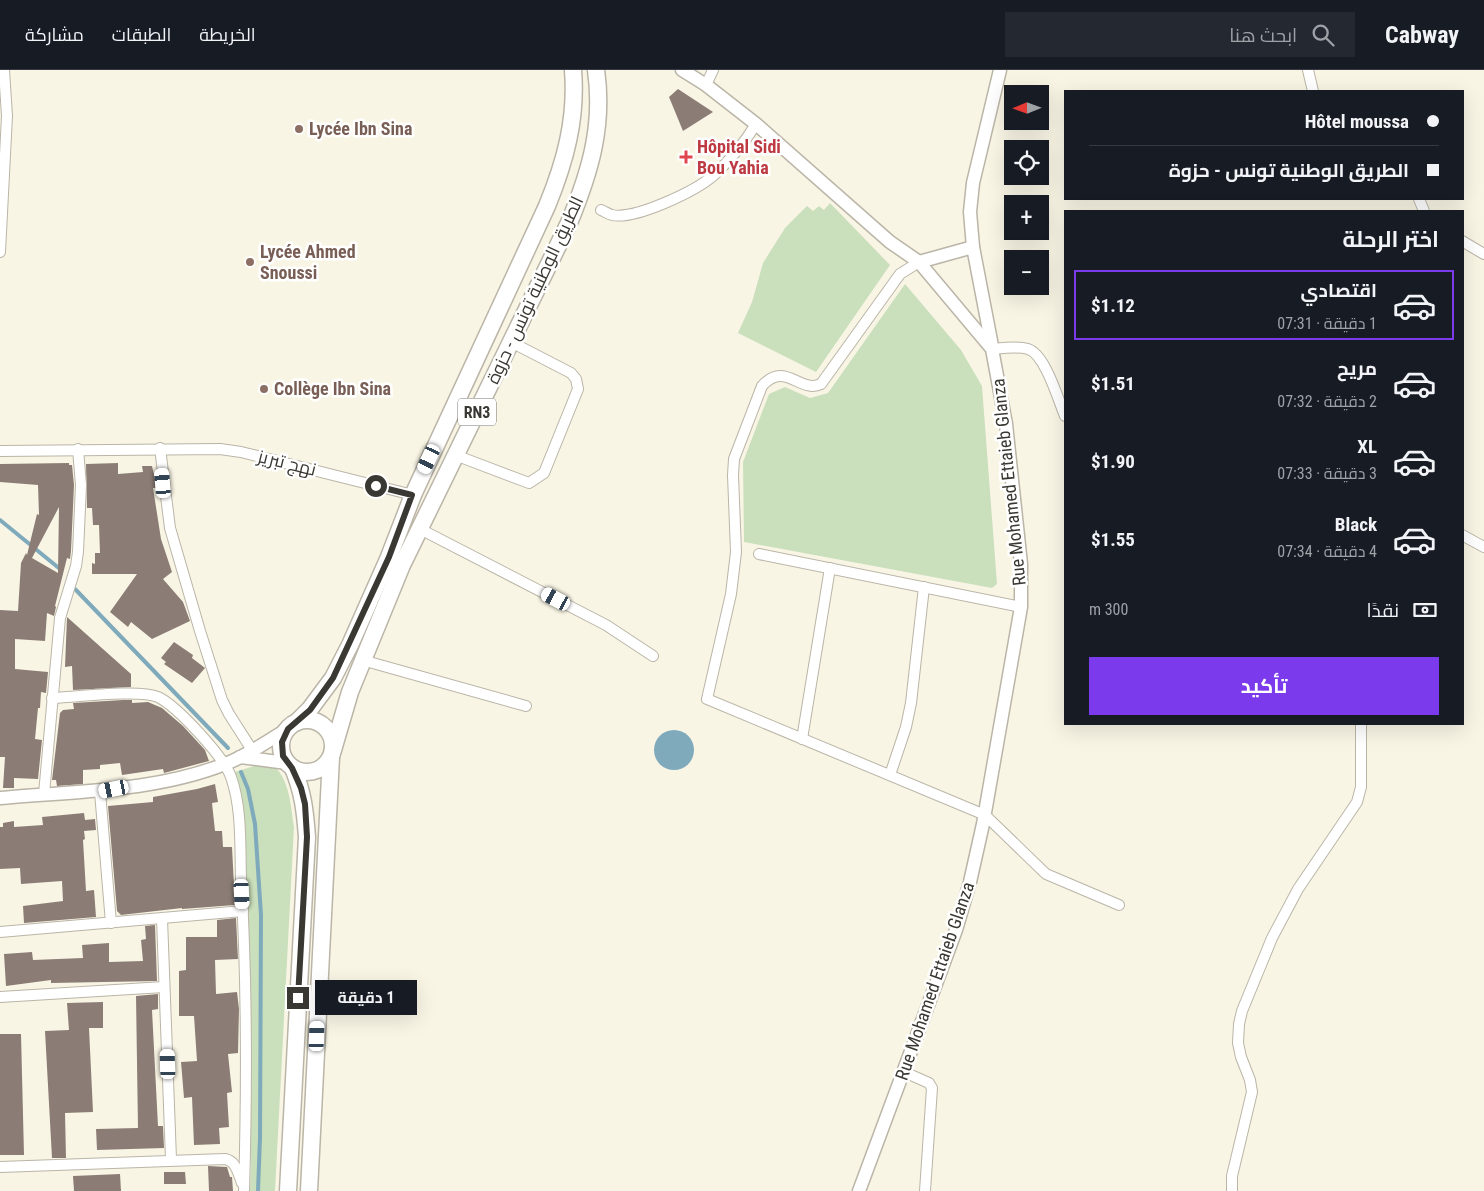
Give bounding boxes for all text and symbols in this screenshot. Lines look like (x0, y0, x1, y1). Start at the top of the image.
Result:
search box (1005, 12, 1355, 57)
icon: search (1309, 21, 1337, 49)
text: Cabway (1385, 21, 1459, 49)
text: مشاركة (25, 24, 84, 45)
text: الطبقات (112, 24, 171, 45)
text: الخريطة (199, 24, 256, 45)
text: ابحث هنا (1229, 24, 1297, 47)
north arrow (1004, 85, 1049, 130)
map controls (1004, 85, 1049, 295)
text: Hôtel moussa (1305, 110, 1409, 133)
place label: Lycée Ibn Sina (309, 118, 412, 139)
marker: Lycée Ibn Sina (293, 123, 305, 135)
place label: Hôpital Sidi Bou Yahia (697, 136, 781, 178)
button: locate (1004, 140, 1049, 185)
marker: Hôpital Sidi Bou Yahia (679, 150, 693, 164)
text: الطريق الوطنية تونس - حزوة (1169, 159, 1409, 182)
street label: الطريق الوطنية تونس - حزوة (482, 193, 589, 388)
button: + (1004, 195, 1049, 240)
text: اختر الرحلة (1342, 227, 1439, 252)
place label: Lycée Ahmed Snoussi (260, 241, 356, 283)
button: − (1004, 250, 1049, 295)
marker: Lycée Ahmed Snoussi (244, 256, 256, 268)
text: اقتصادي (1301, 279, 1377, 302)
icon: car (1392, 283, 1437, 328)
text: $1.12 (1091, 294, 1135, 317)
text: 1 دقيقة · 07:31 (1277, 314, 1377, 333)
text: مريح (1337, 357, 1377, 380)
icon: car (1392, 361, 1437, 406)
text: $1.51 (1091, 372, 1135, 395)
street label: Rue Mohamed Ettaieb Glanza (987, 377, 1030, 587)
place label: Collège Ibn Sina (274, 378, 391, 399)
marker: Collège Ibn Sina (258, 383, 270, 395)
text: 2 دقيقة · 07:32 (1277, 392, 1377, 411)
road number: RN3 (458, 398, 496, 426)
text: XL (1357, 435, 1377, 458)
icon: car (1392, 439, 1437, 484)
car (415, 442, 442, 476)
street label: نهج تبريز (254, 445, 318, 482)
text: $1.90 (1091, 450, 1135, 473)
text: 3 دقيقة · 07:33 (1277, 464, 1377, 483)
car (154, 467, 171, 499)
route start (365, 475, 387, 497)
text: Black (1335, 513, 1377, 536)
icon: car (1392, 517, 1437, 562)
text: $1.55 (1091, 528, 1135, 551)
text: 4 دقيقة · 07:34 (1277, 542, 1377, 561)
car (539, 585, 572, 613)
icon: cash (1411, 596, 1439, 624)
text: نقدًا (1367, 599, 1399, 622)
text: 300 m (1089, 600, 1128, 619)
button: تأكيد (1089, 657, 1439, 715)
car (97, 779, 130, 799)
car (233, 879, 250, 909)
street label: Rue Mohamed Ettaieb Glanza (891, 879, 978, 1083)
callout: 1 دقيقة (316, 980, 418, 1016)
route end (287, 987, 309, 1009)
text: 1 دقيقة (337, 988, 395, 1007)
car (308, 1021, 325, 1051)
car (159, 1049, 176, 1079)

